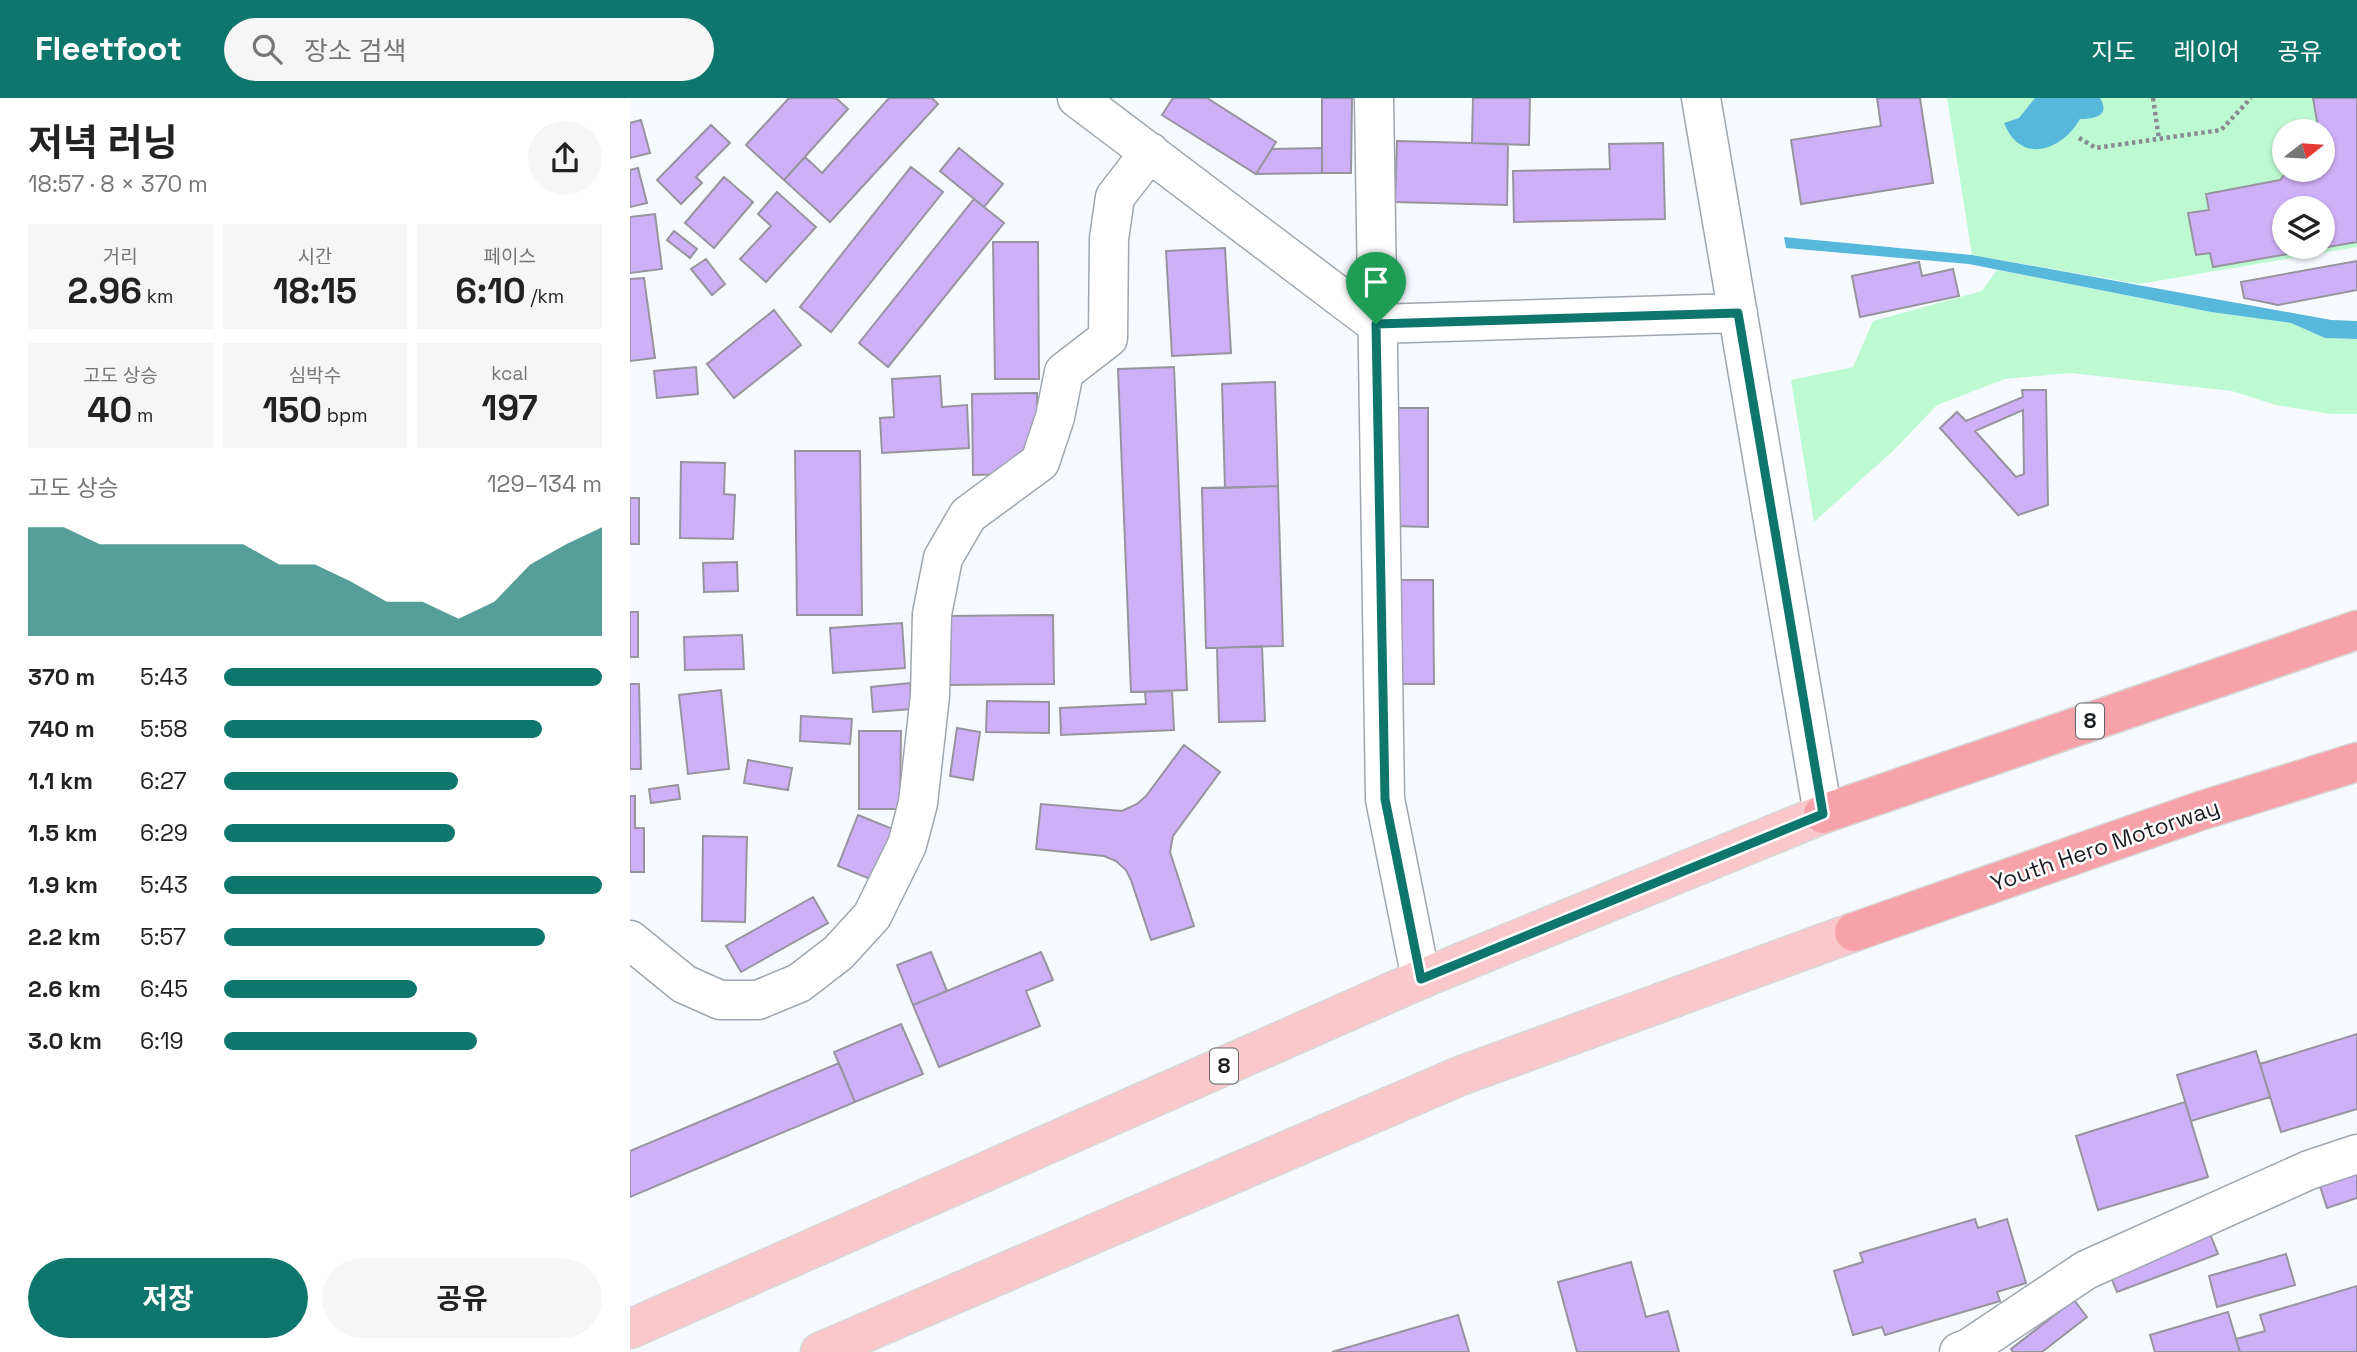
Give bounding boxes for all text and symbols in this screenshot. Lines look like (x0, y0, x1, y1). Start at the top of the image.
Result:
search box (224, 18, 714, 81)
text: Fleetfoot (35, 28, 182, 70)
icon: search (248, 30, 286, 68)
text: 장소 검색 (304, 34, 406, 68)
text: 지도 (2091, 36, 2136, 67)
text: 레이어 (2174, 36, 2240, 67)
text: 공유 (2278, 36, 2322, 67)
text: 저녁 러닝 (28, 119, 178, 167)
north arrow (2272, 119, 2334, 182)
map controls (2272, 119, 2335, 259)
button: share (528, 121, 602, 195)
text: 18:57 · 8 × 370 m (28, 169, 208, 199)
button: layers (2272, 196, 2335, 259)
text: 거리 (103, 244, 138, 269)
text: 시간 (298, 244, 332, 269)
text: 페이스 (483, 244, 536, 269)
pin (1346, 252, 1406, 324)
icon: arrive (1357, 263, 1395, 301)
text: 2.96 (67, 269, 142, 313)
text: 18:15 (273, 269, 357, 313)
text: 6:10 (455, 269, 526, 313)
text: km (142, 284, 173, 309)
text: /km (526, 284, 564, 309)
text: kcal (491, 361, 528, 386)
text: 고도 상승 (83, 363, 158, 388)
text: 심박수 (289, 363, 341, 388)
text: 197 (482, 386, 538, 430)
text: 40 (87, 388, 132, 432)
text: 150 (262, 388, 322, 432)
text: m (132, 403, 153, 428)
text: bpm (322, 403, 368, 428)
text: 129–134 m (487, 469, 602, 499)
text: 고도 상승 (28, 473, 119, 503)
text: 370 m (28, 662, 95, 692)
text: 5:43 (140, 662, 188, 692)
road number: 8 (2076, 704, 2104, 738)
text: 740 m (28, 714, 95, 744)
text: 5:58 (140, 714, 188, 744)
text: 1.1 km (28, 766, 93, 796)
text: 6:27 (140, 766, 187, 796)
street label: Youth Hero Motorway (1987, 792, 2223, 898)
text: 1.5 km (28, 818, 98, 848)
text: 6:29 (140, 818, 188, 848)
text: 1.9 km (28, 870, 98, 900)
text: 5:43 (140, 870, 188, 900)
text: 2.2 km (28, 922, 101, 952)
text: 5:57 (140, 922, 186, 952)
text: 2.6 km (28, 974, 101, 1004)
text: 6:45 (140, 974, 188, 1004)
text: 3.0 km (28, 1026, 102, 1056)
text: 6:19 (140, 1026, 184, 1056)
road number: 8 (1210, 1048, 1238, 1084)
button: 저장 (28, 1258, 308, 1338)
button: 공유 (322, 1258, 602, 1338)

